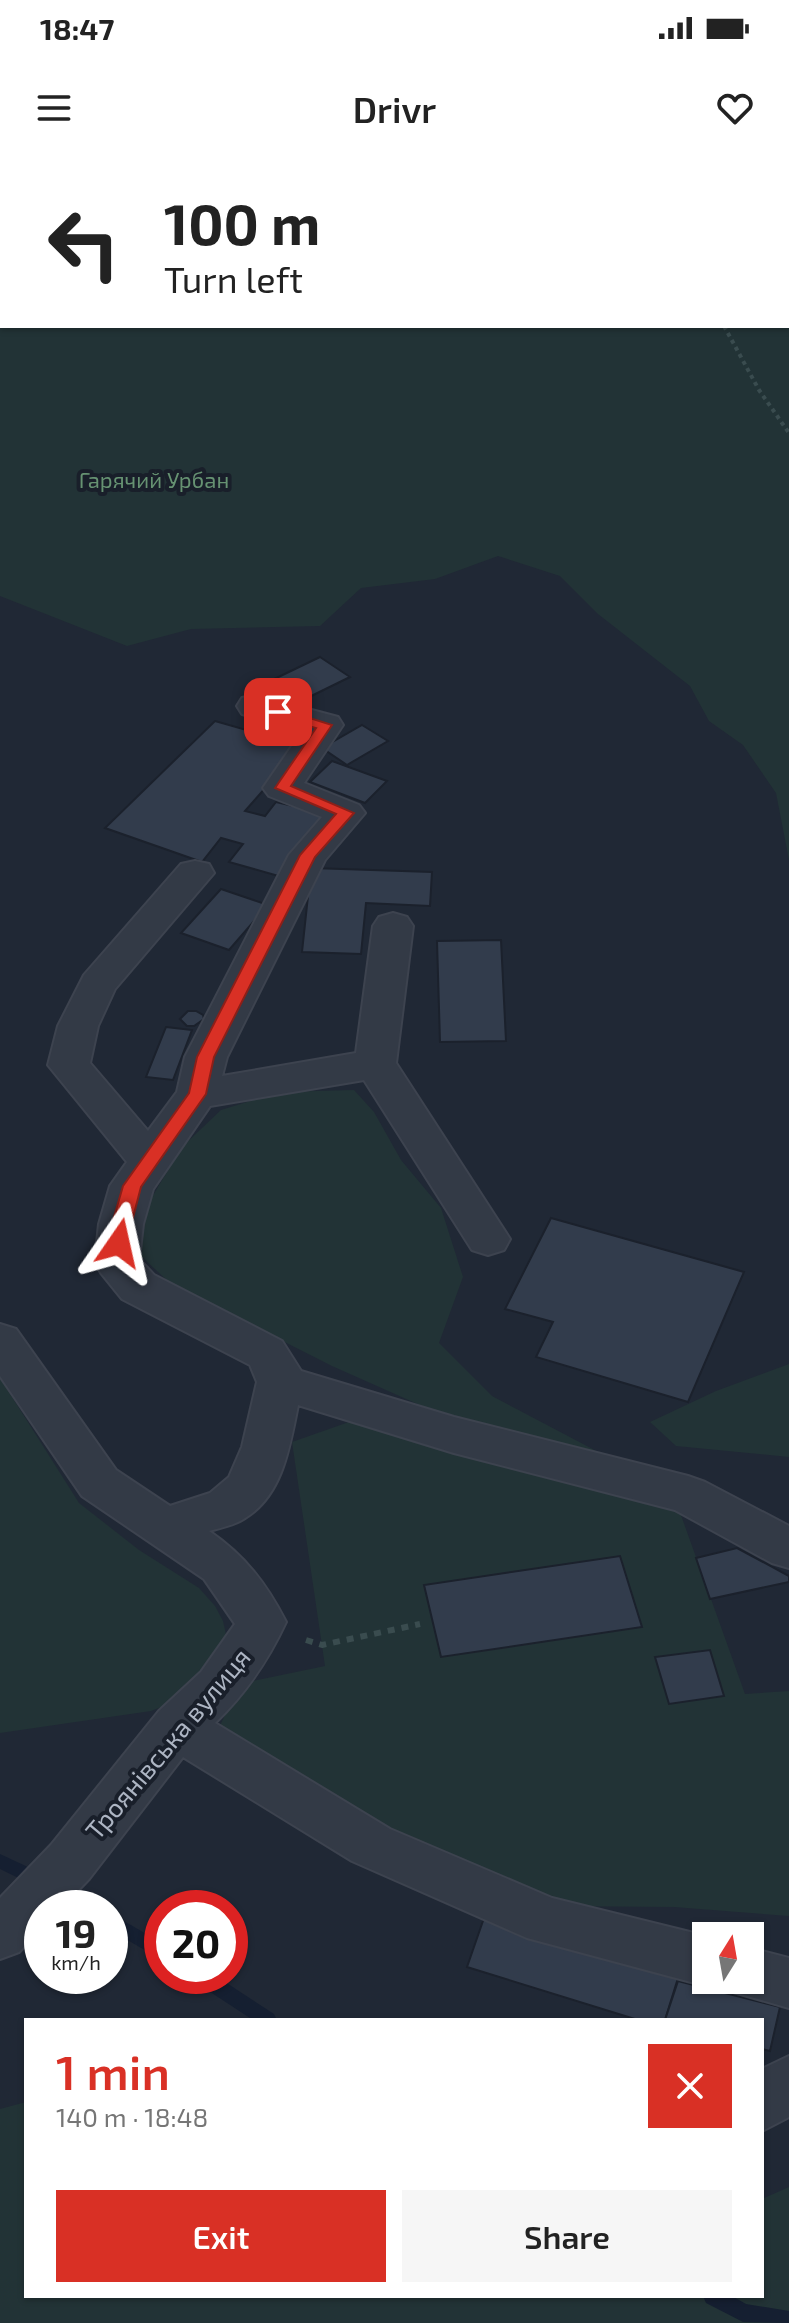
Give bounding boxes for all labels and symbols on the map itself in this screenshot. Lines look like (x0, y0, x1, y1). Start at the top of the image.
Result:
park label: Гарячий Урбан (79, 466, 229, 492)
pin (244, 678, 312, 746)
position arrow (77, 1201, 161, 1285)
street label: Троянівська вулиця (78, 1641, 257, 1846)
speed limit sign: 20 (144, 1890, 248, 1994)
north arrow (692, 1922, 764, 1994)

